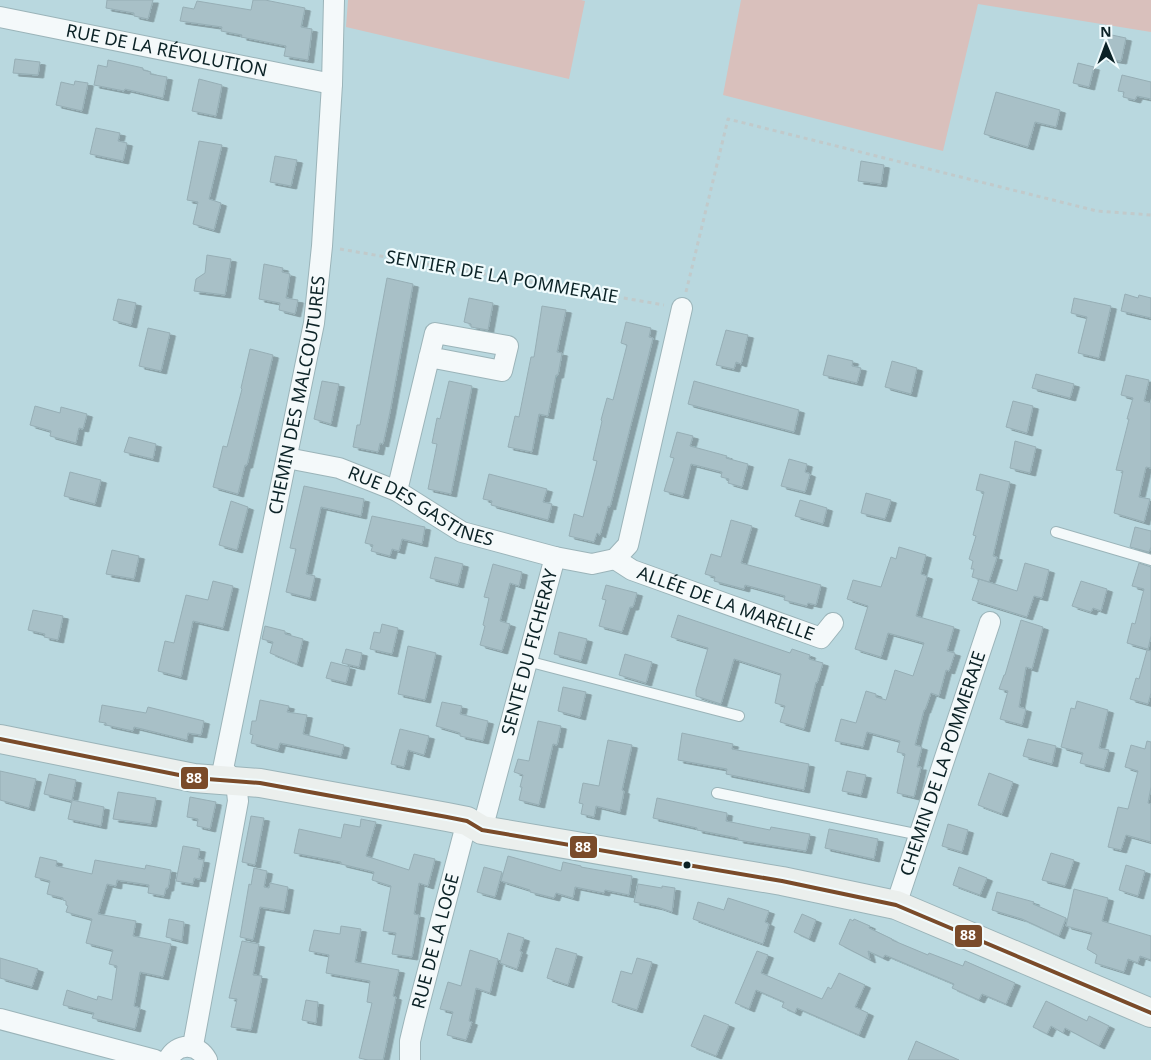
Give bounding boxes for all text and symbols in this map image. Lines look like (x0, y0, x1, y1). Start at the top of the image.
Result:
street label: RUE DE LA RÉVOLUTION (64, 18, 270, 82)
north arrow (1081, 20, 1131, 70)
text: N (1100, 22, 1112, 41)
street label: SENTIER DE LA POMMERAIE (384, 244, 620, 308)
street label: CHEMIN DES MALCOUTURES (262, 274, 330, 517)
street label: RUE DES GASTINES (345, 460, 497, 551)
street label: ALLÉE DE LA MARELLE (634, 560, 818, 646)
street label: SENTE DU FICHERAY (495, 565, 562, 738)
street label: CHEMIN DE LA POMMERAIE (894, 648, 991, 879)
line badge: 88 (180, 766, 209, 790)
text: 88 (186, 768, 202, 787)
line badge: 88 (569, 835, 598, 859)
text: 88 (575, 837, 591, 856)
unlabelled marker (682, 860, 692, 870)
street label: RUE DE LA LOGE (405, 871, 464, 1011)
line badge: 88 (954, 924, 983, 948)
text: 88 (960, 925, 976, 944)

